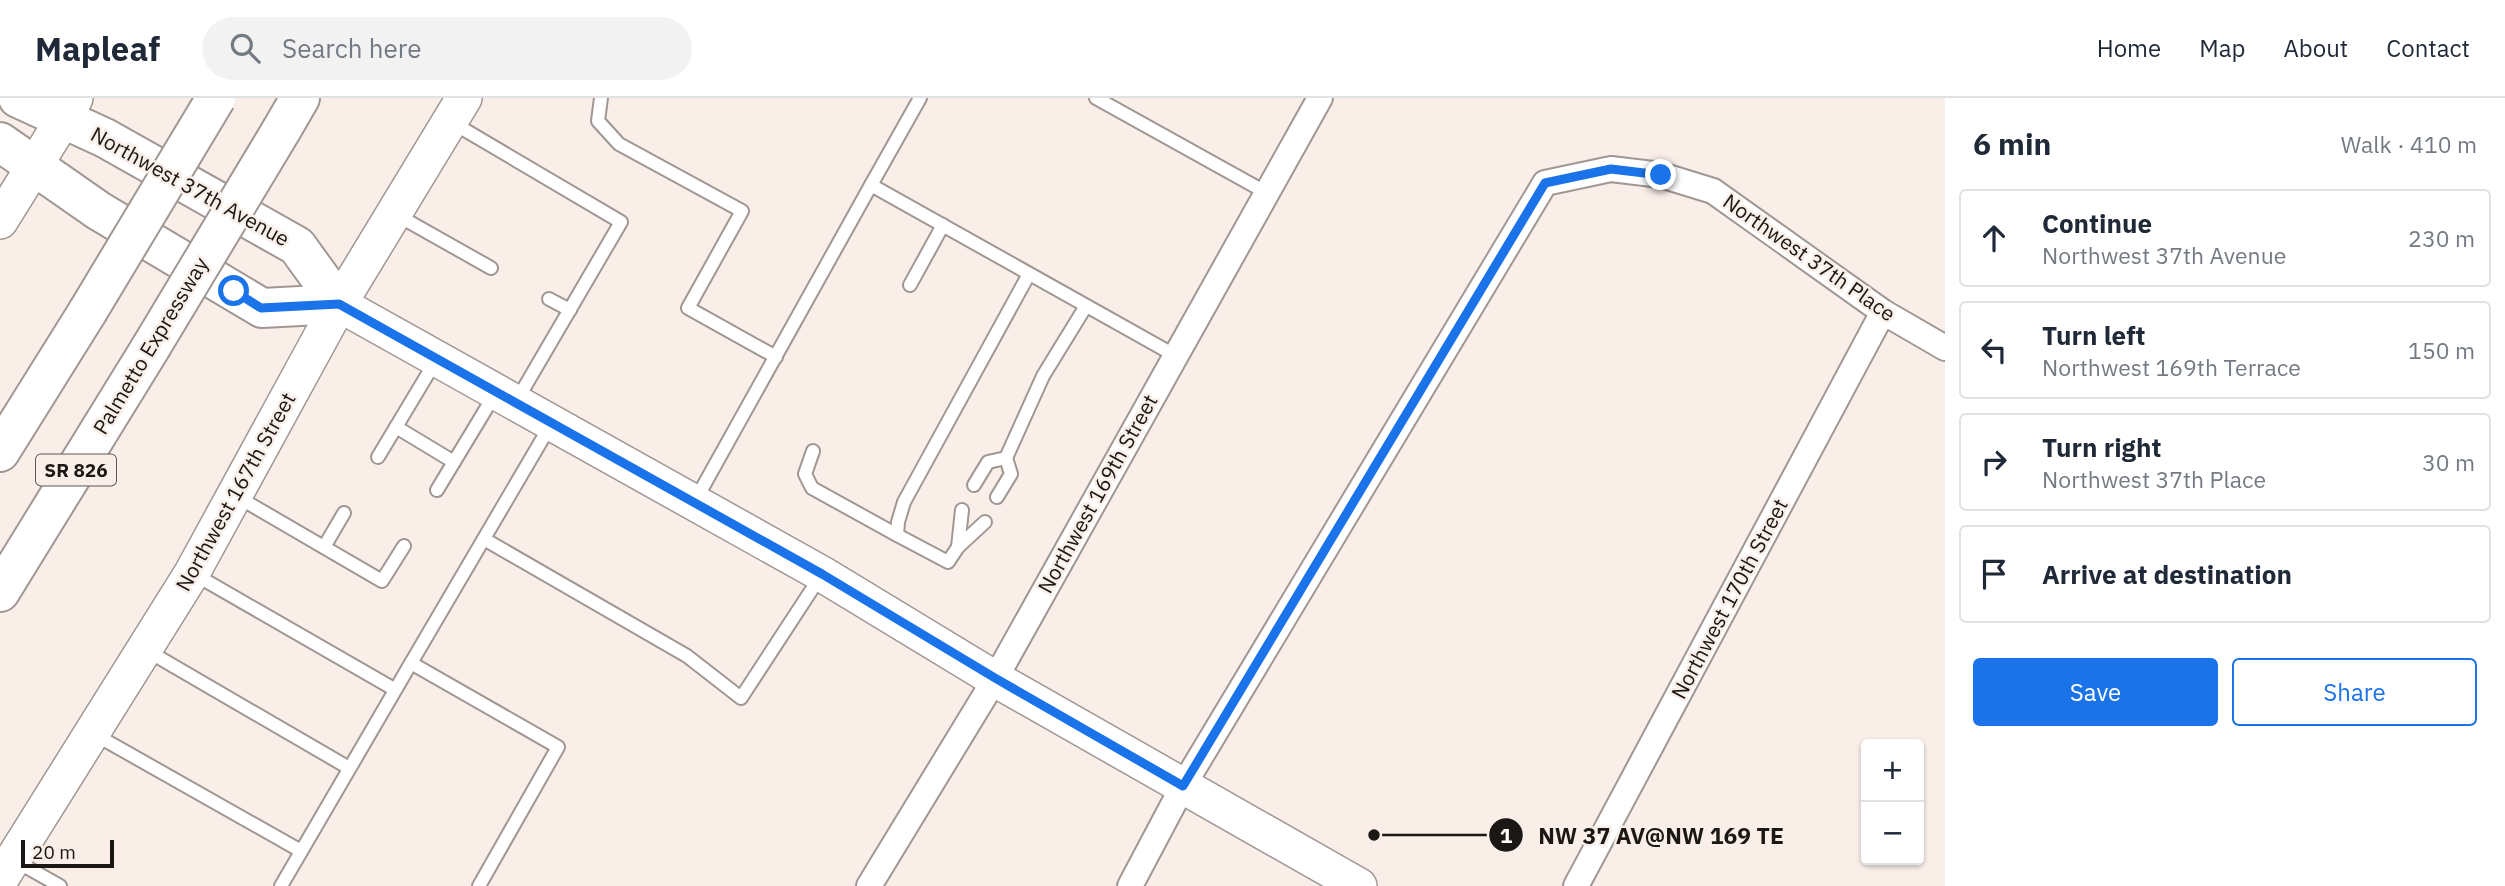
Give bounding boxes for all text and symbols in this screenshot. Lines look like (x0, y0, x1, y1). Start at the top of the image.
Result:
search box (202, 17, 692, 80)
text: Mapleaf (35, 27, 160, 70)
icon: search (226, 29, 264, 67)
text: Search here (282, 31, 422, 65)
text: Home (2097, 32, 2161, 64)
text: Map (2199, 32, 2245, 64)
text: About (2283, 32, 2348, 64)
text: Contact (2386, 32, 2470, 64)
street label: Northwest 37th Avenue (86, 120, 295, 252)
text: 6 min (1973, 124, 2051, 163)
text: Walk · 410 m (2341, 129, 2477, 159)
route end (1645, 159, 1676, 190)
street label: Northwest 37th Place (1718, 187, 1901, 327)
text: Continue (2042, 206, 2152, 240)
icon: ahead (1975, 219, 2013, 257)
text: 230 m (2408, 223, 2475, 253)
text: Northwest 37th Avenue (2042, 240, 2286, 270)
street label: Palmetto Expressway (86, 251, 215, 439)
route start (218, 275, 249, 306)
text: Turn left (2042, 318, 2145, 352)
icon: left (1975, 331, 2013, 369)
text: 150 m (2408, 335, 2475, 365)
text: Northwest 169th Terrace (2042, 352, 2301, 382)
street label: Northwest 167th Street (169, 387, 301, 596)
street label: Northwest 169th Street (1031, 389, 1163, 598)
text: Turn right (2042, 430, 2161, 464)
icon: right (1975, 443, 2013, 481)
text: 30 m (2422, 447, 2475, 477)
road number: SR 826 (36, 454, 116, 486)
text: Northwest 37th Place (2042, 464, 2266, 494)
street label: Northwest 170th Street (1664, 493, 1794, 704)
icon: arrive (1975, 555, 2013, 593)
text: Arrive at destination (2042, 557, 2292, 591)
button: Save (1973, 658, 2218, 726)
button: Share (2232, 658, 2477, 726)
map controls (1861, 739, 1924, 865)
button: + (1861, 739, 1924, 802)
button: − (1861, 802, 1924, 865)
callout: NW 37 AV@NW 169 TE (1489, 813, 1797, 857)
text: NW 37 AV@NW 169 TE (1538, 820, 1784, 850)
text: 1 (1500, 821, 1513, 849)
scale bar (21, 837, 114, 869)
text: 20 m (32, 840, 76, 864)

